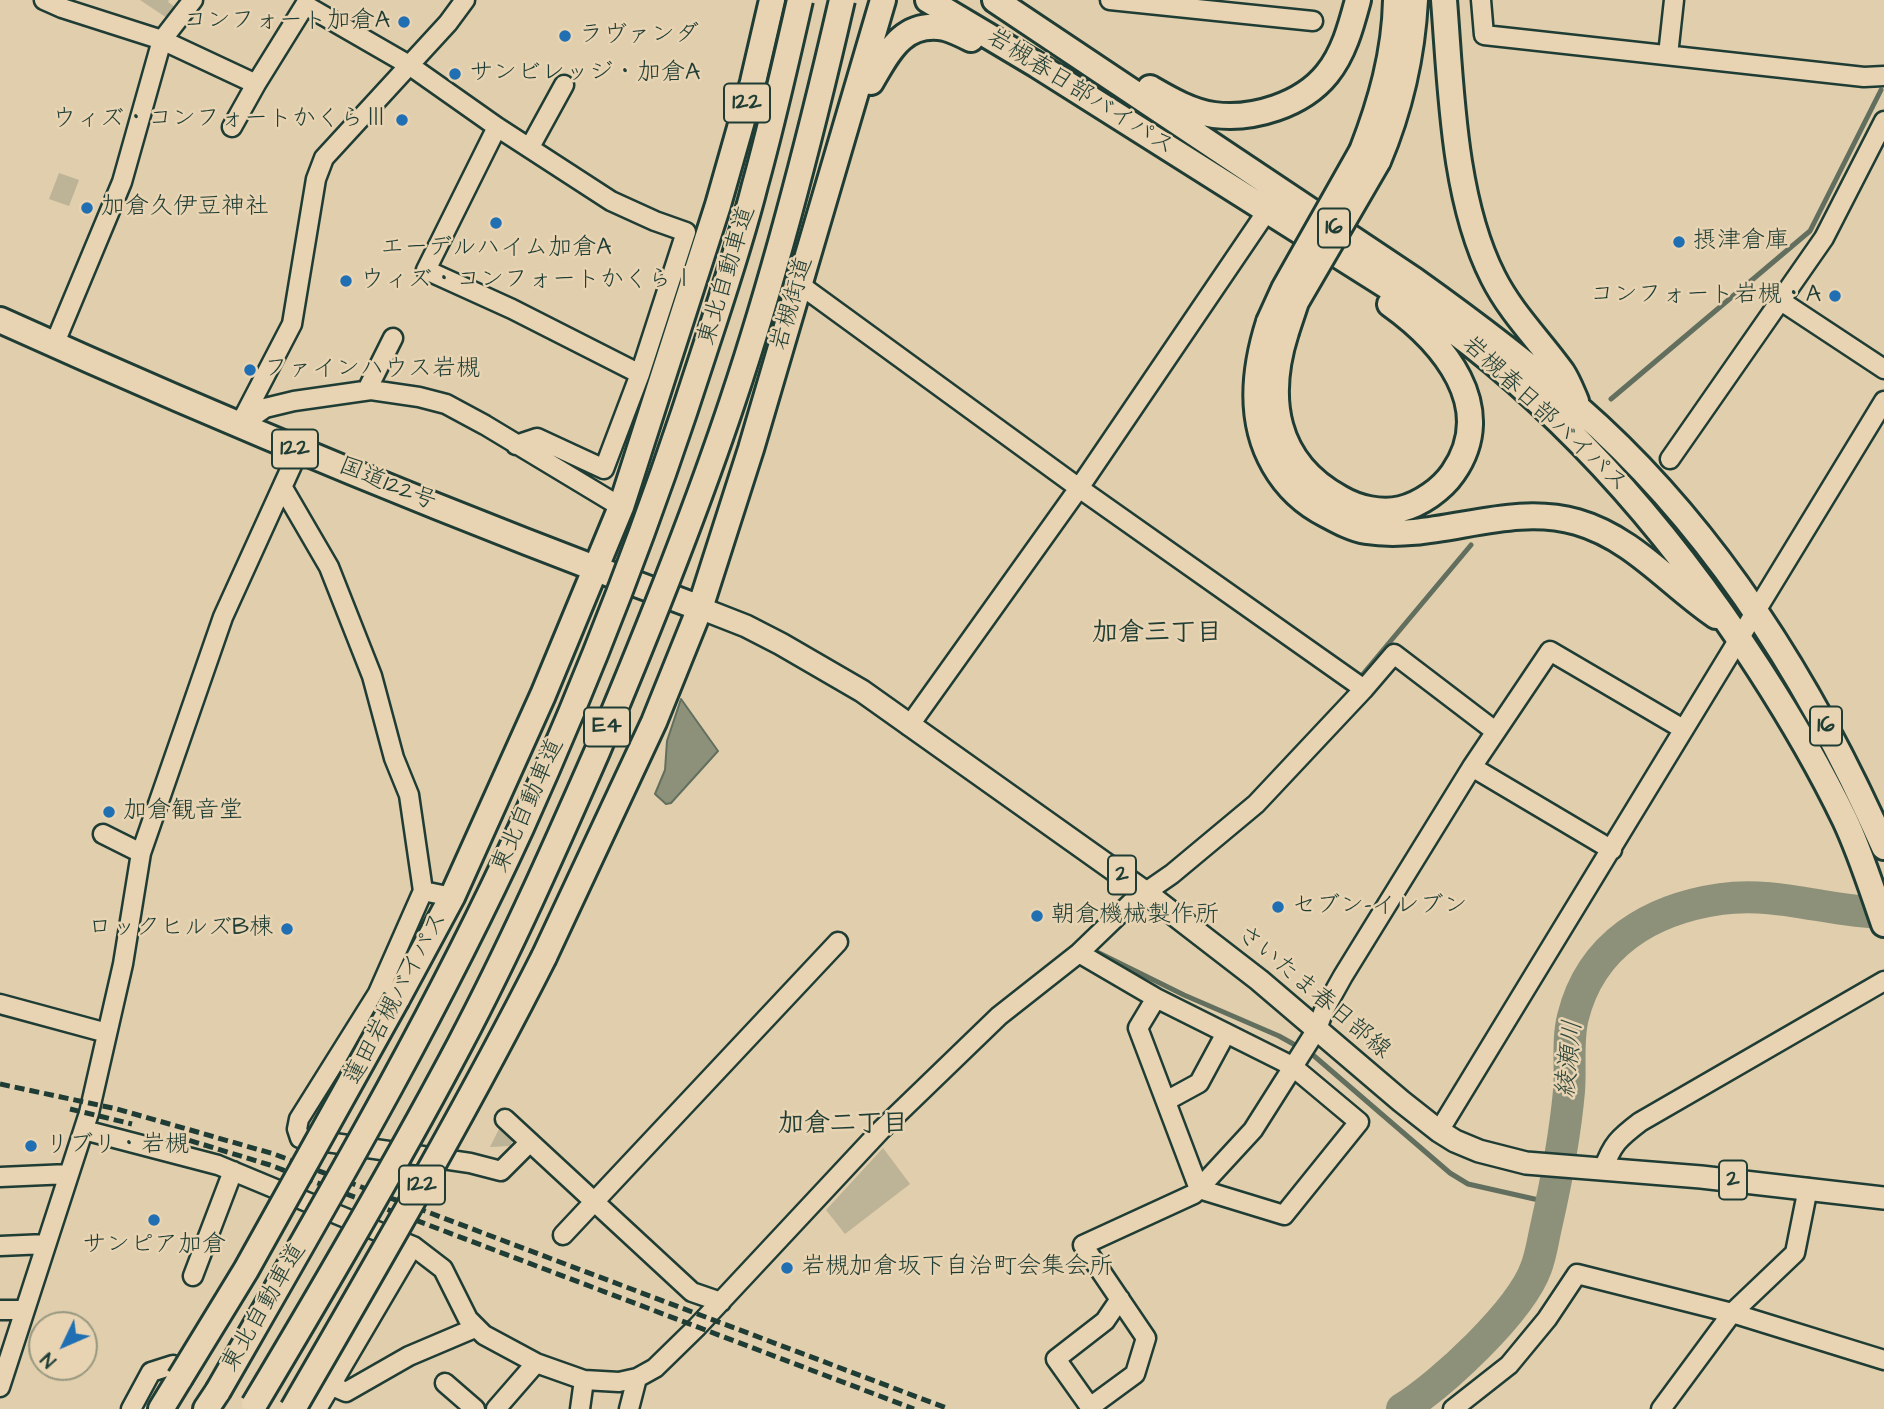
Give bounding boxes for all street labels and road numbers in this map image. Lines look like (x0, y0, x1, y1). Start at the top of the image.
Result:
street label: 岩槻春日部バイパス (981, 24, 1179, 162)
road number: 122 (724, 83, 770, 122)
street label: 東北自動車道 (693, 203, 763, 349)
road number: 16 (1318, 208, 1350, 247)
street label: 岩槻街道 (766, 254, 820, 354)
street label: 岩槻春日部バイパス (1455, 331, 1633, 499)
road number: 122 (272, 430, 318, 468)
street label: 国道122号 (334, 452, 440, 518)
road number: 16 (1810, 706, 1842, 746)
road number: E4 (584, 708, 630, 747)
street label: 東北自動車道 (487, 734, 571, 878)
road number: 2 (1108, 856, 1136, 894)
street label: 蓮田岩槻バイパス (339, 907, 455, 1091)
street label: さいたま春日部線 (1230, 920, 1396, 1066)
road number: 2 (1719, 1161, 1747, 1200)
road number: 122 (399, 1166, 445, 1204)
street label: 東北自動車道 (217, 1238, 313, 1378)

